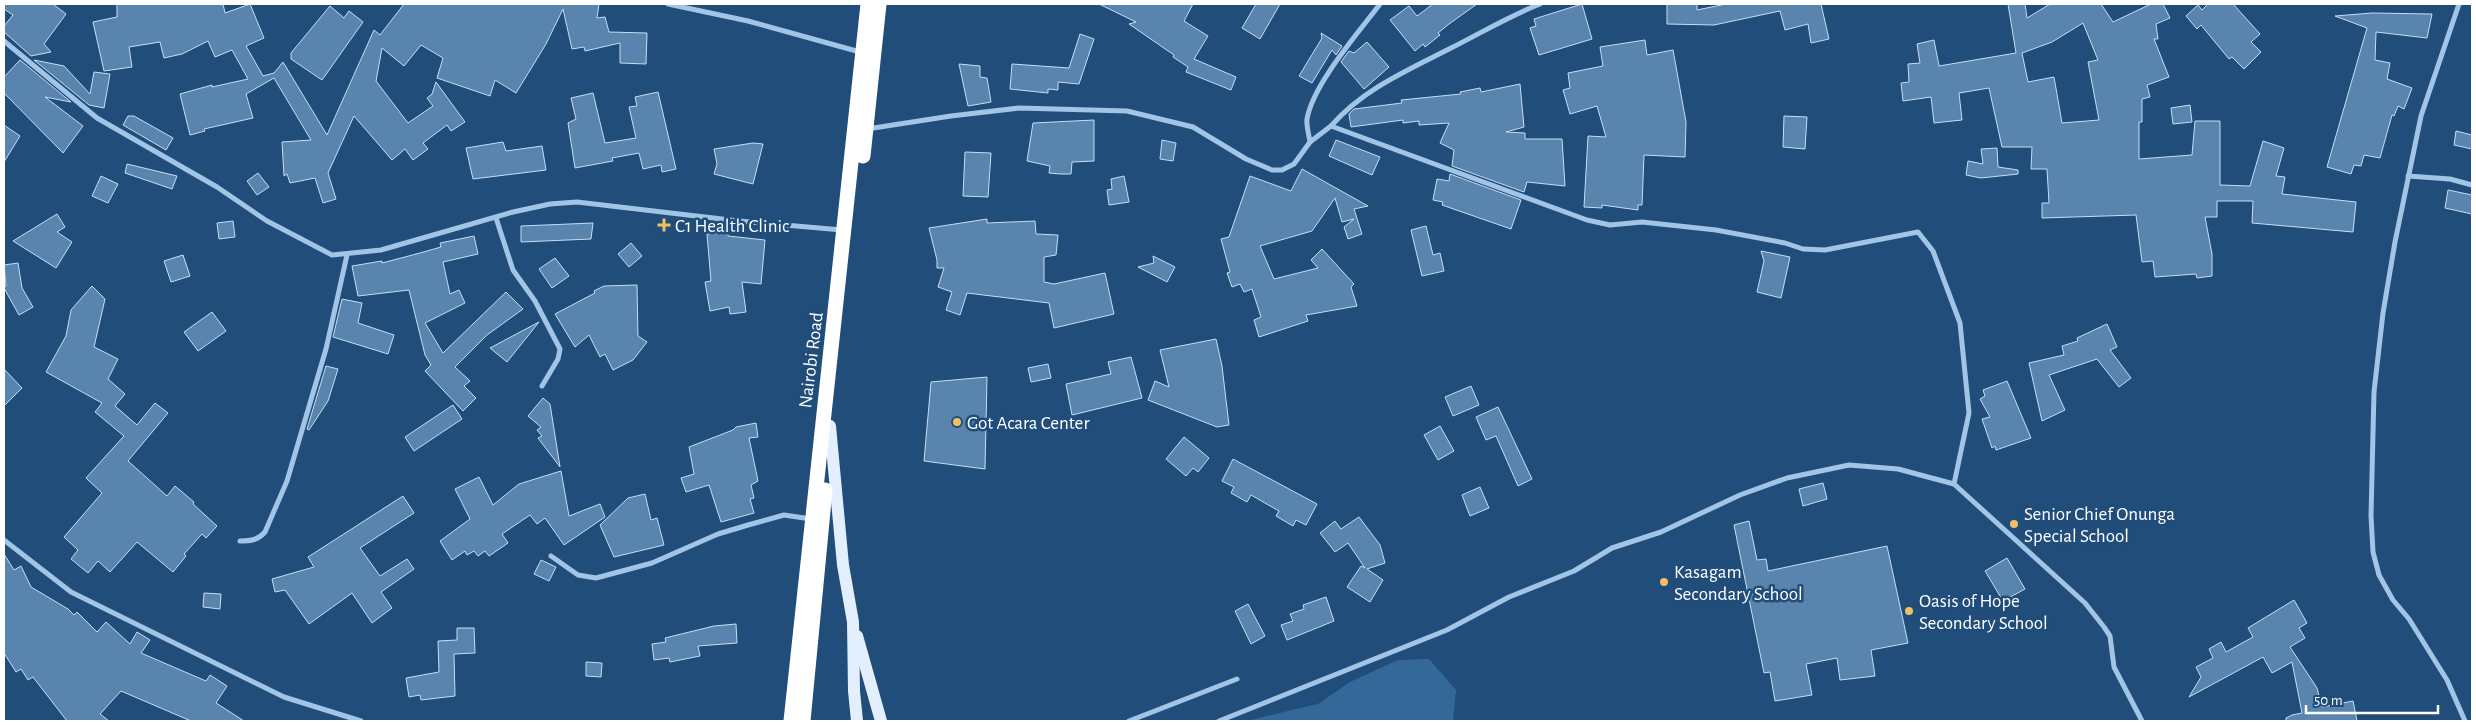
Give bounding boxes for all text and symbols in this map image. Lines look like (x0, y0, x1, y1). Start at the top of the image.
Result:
place label: C1 Health Clinic (675, 217, 789, 236)
marker: C1 Health Clinic (657, 218, 671, 232)
street label: Nairobi Road (796, 311, 827, 409)
place label: Got Acara Center (967, 414, 1090, 433)
marker: Got Acara Center (951, 416, 963, 428)
place label: Senior Chief Onunga Special School (2024, 505, 2175, 546)
marker: Senior Chief Onunga Special School (2008, 518, 2020, 530)
place label: Kasagam Secondary School (1674, 563, 1803, 604)
marker: Kasagam Secondary School (1658, 576, 1670, 588)
place label: Oasis of Hope Secondary School (1919, 592, 2048, 633)
marker: Oasis of Hope Secondary School (1903, 605, 1915, 617)
scale bar (2306, 682, 2438, 714)
text: 50 m (2314, 693, 2343, 708)

